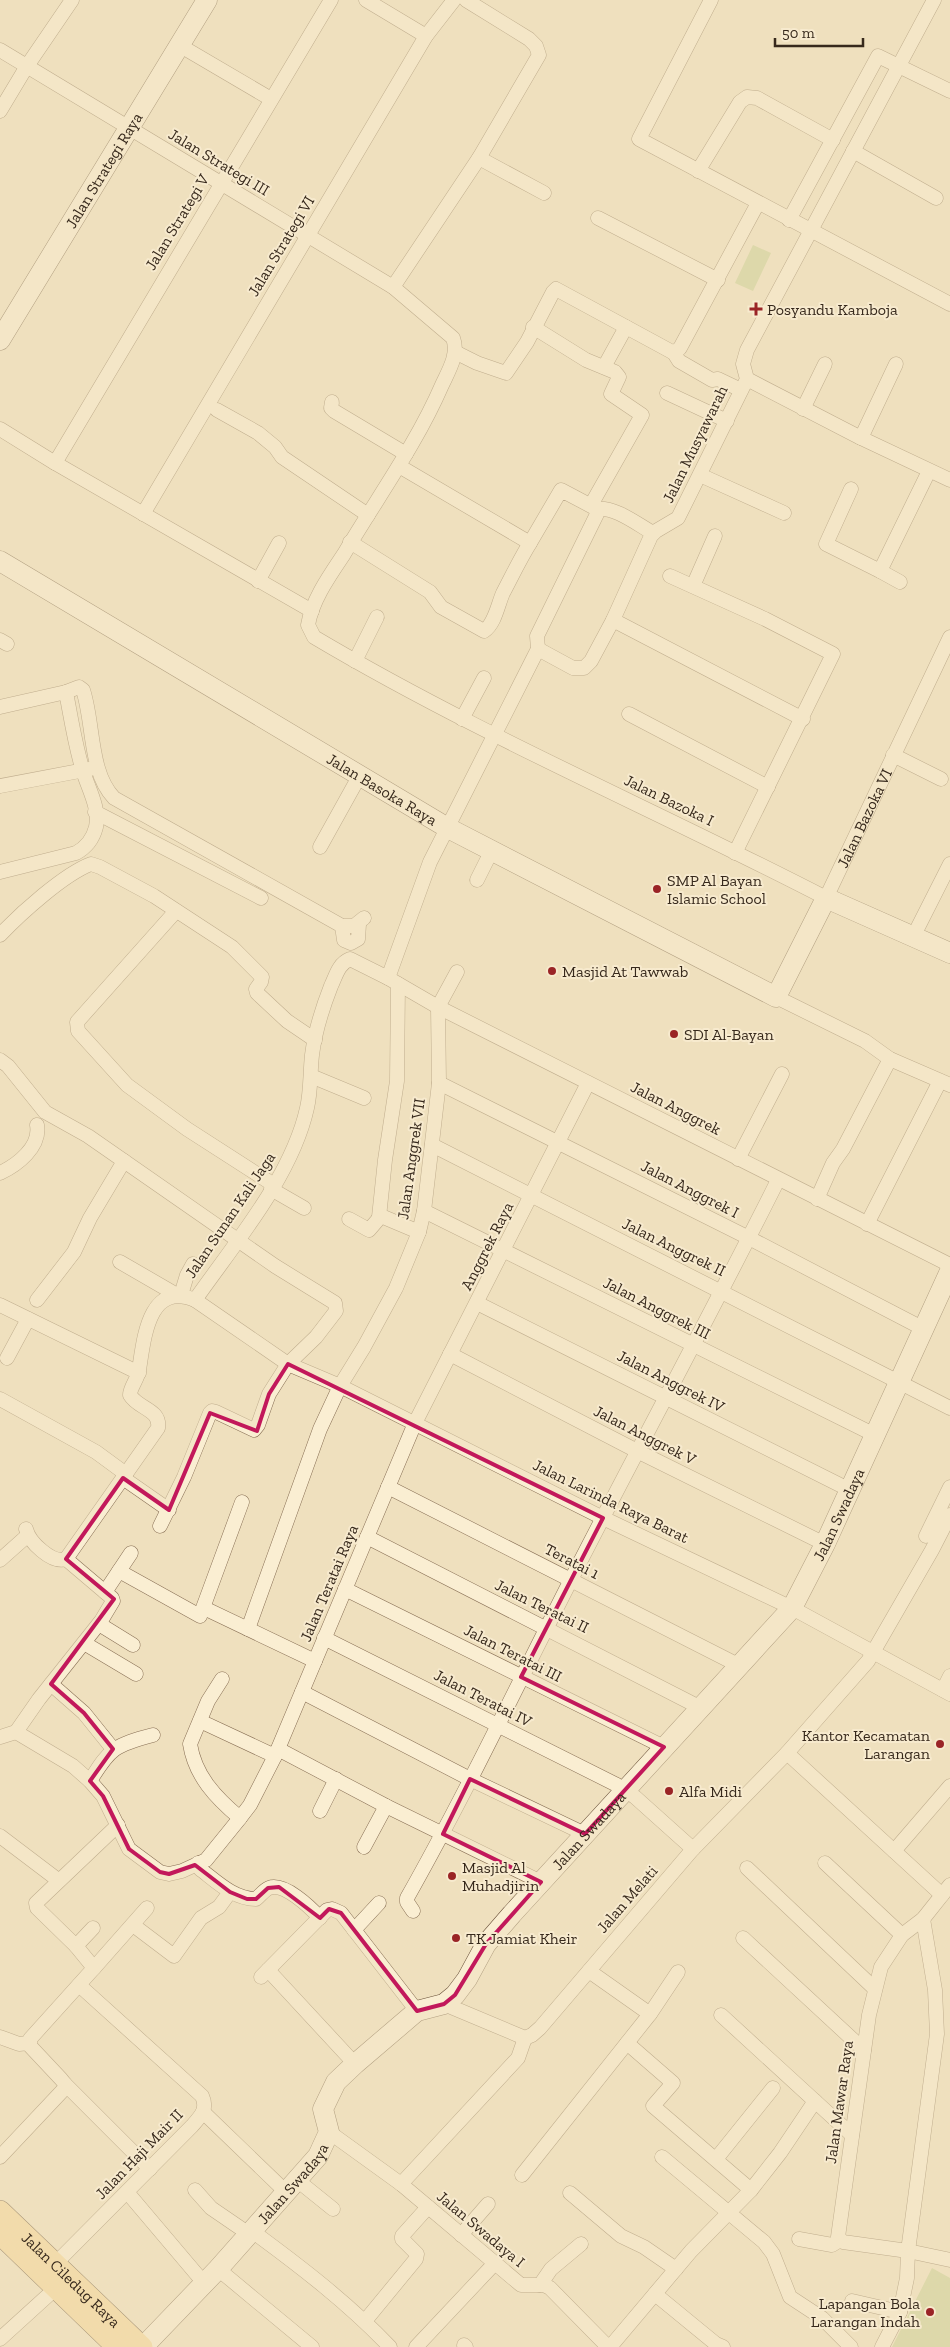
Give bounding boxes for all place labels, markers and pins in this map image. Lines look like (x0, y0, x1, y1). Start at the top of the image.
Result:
place label: Posyandu Kamboja (767, 300, 898, 319)
marker: Posyandu Kamboja (749, 302, 763, 316)
place label: SMP Al Bayan Islamic School (667, 871, 766, 908)
marker: SMP Al Bayan Islamic School (651, 883, 663, 895)
place label: Masjid At Tawwab (562, 962, 688, 981)
marker: Masjid At Tawwab (546, 965, 558, 977)
place label: SDI Al-Bayan (684, 1025, 774, 1044)
marker: SDI Al-Bayan (668, 1028, 680, 1040)
place label: Kantor Kecamatan Larangan (802, 1726, 931, 1763)
marker: Kantor Kecamatan Larangan (934, 1738, 946, 1750)
place label: Alfa Midi (679, 1782, 742, 1801)
marker: Alfa Midi (663, 1785, 675, 1797)
place label: Masjid Al Muhadjirin (462, 1858, 540, 1895)
marker: Masjid Al Muhadjirin (446, 1870, 458, 1882)
place label: TK Jamiat Kheir (466, 1929, 578, 1948)
marker: TK Jamiat Kheir (450, 1932, 462, 1944)
place label: Lapangan Bola Larangan Indah (811, 2294, 920, 2331)
marker: Lapangan Bola Larangan Indah (924, 2306, 936, 2318)

